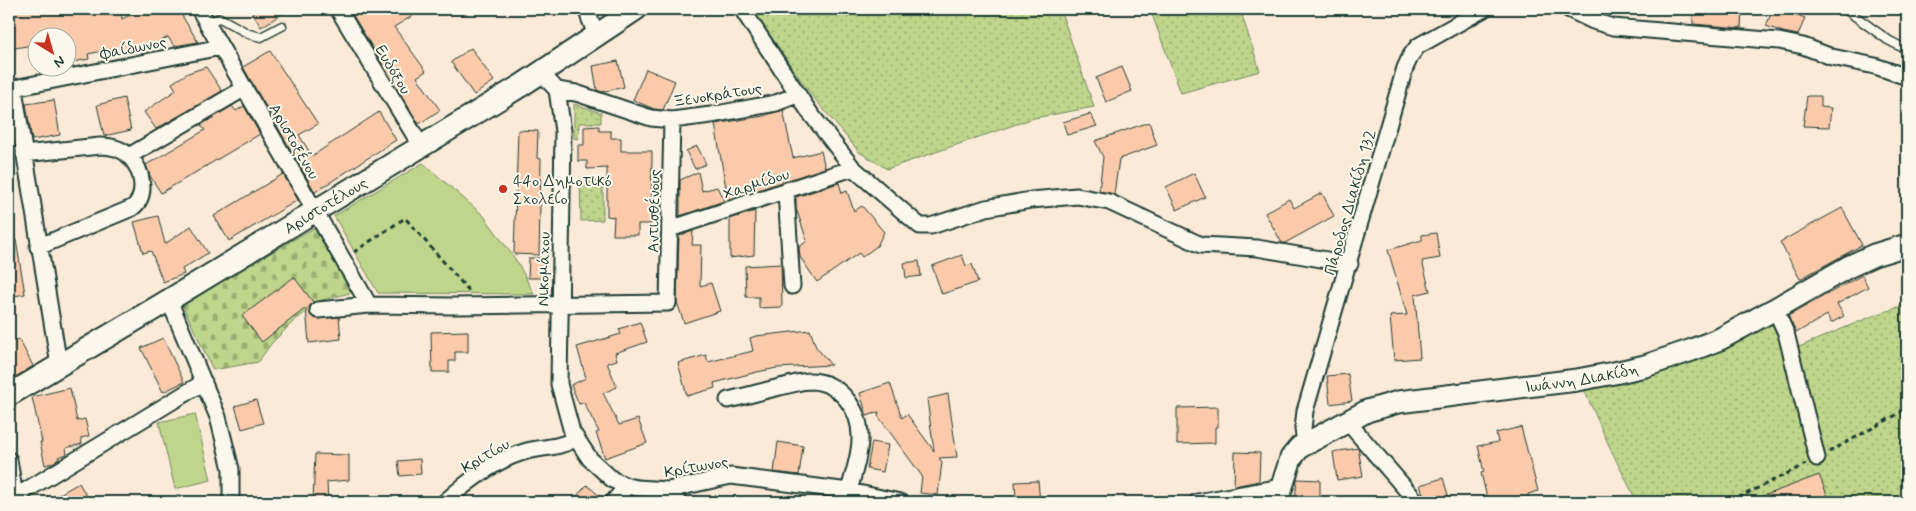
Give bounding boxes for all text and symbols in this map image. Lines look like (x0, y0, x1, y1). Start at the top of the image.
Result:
north arrow (28, 28, 78, 78)
street label: Φαίδωνος (97, 32, 168, 65)
street label: Ευδόξου (370, 41, 416, 98)
text: N (50, 52, 68, 72)
street label: Ξενοκράτους (671, 78, 763, 113)
street label: Αριστοξένου (264, 100, 325, 183)
street label: Πάροδος Διακίδη 132 (1320, 127, 1381, 278)
street label: Χαρμίδου (721, 164, 792, 205)
street label: Αντισθένους (642, 169, 666, 253)
place label: 44ο Δημοτικό Σχολείο (513, 171, 612, 210)
street label: Αριστοτέλους (280, 173, 372, 240)
marker: 44ο Δημοτικό Σχολείο (497, 183, 509, 195)
street label: Νικομάχου (533, 231, 556, 307)
street label: Ιωάννη Διακίδη (1524, 359, 1641, 398)
street label: Κριτίου (458, 434, 514, 479)
street label: Κρίτωνος (663, 452, 730, 483)

